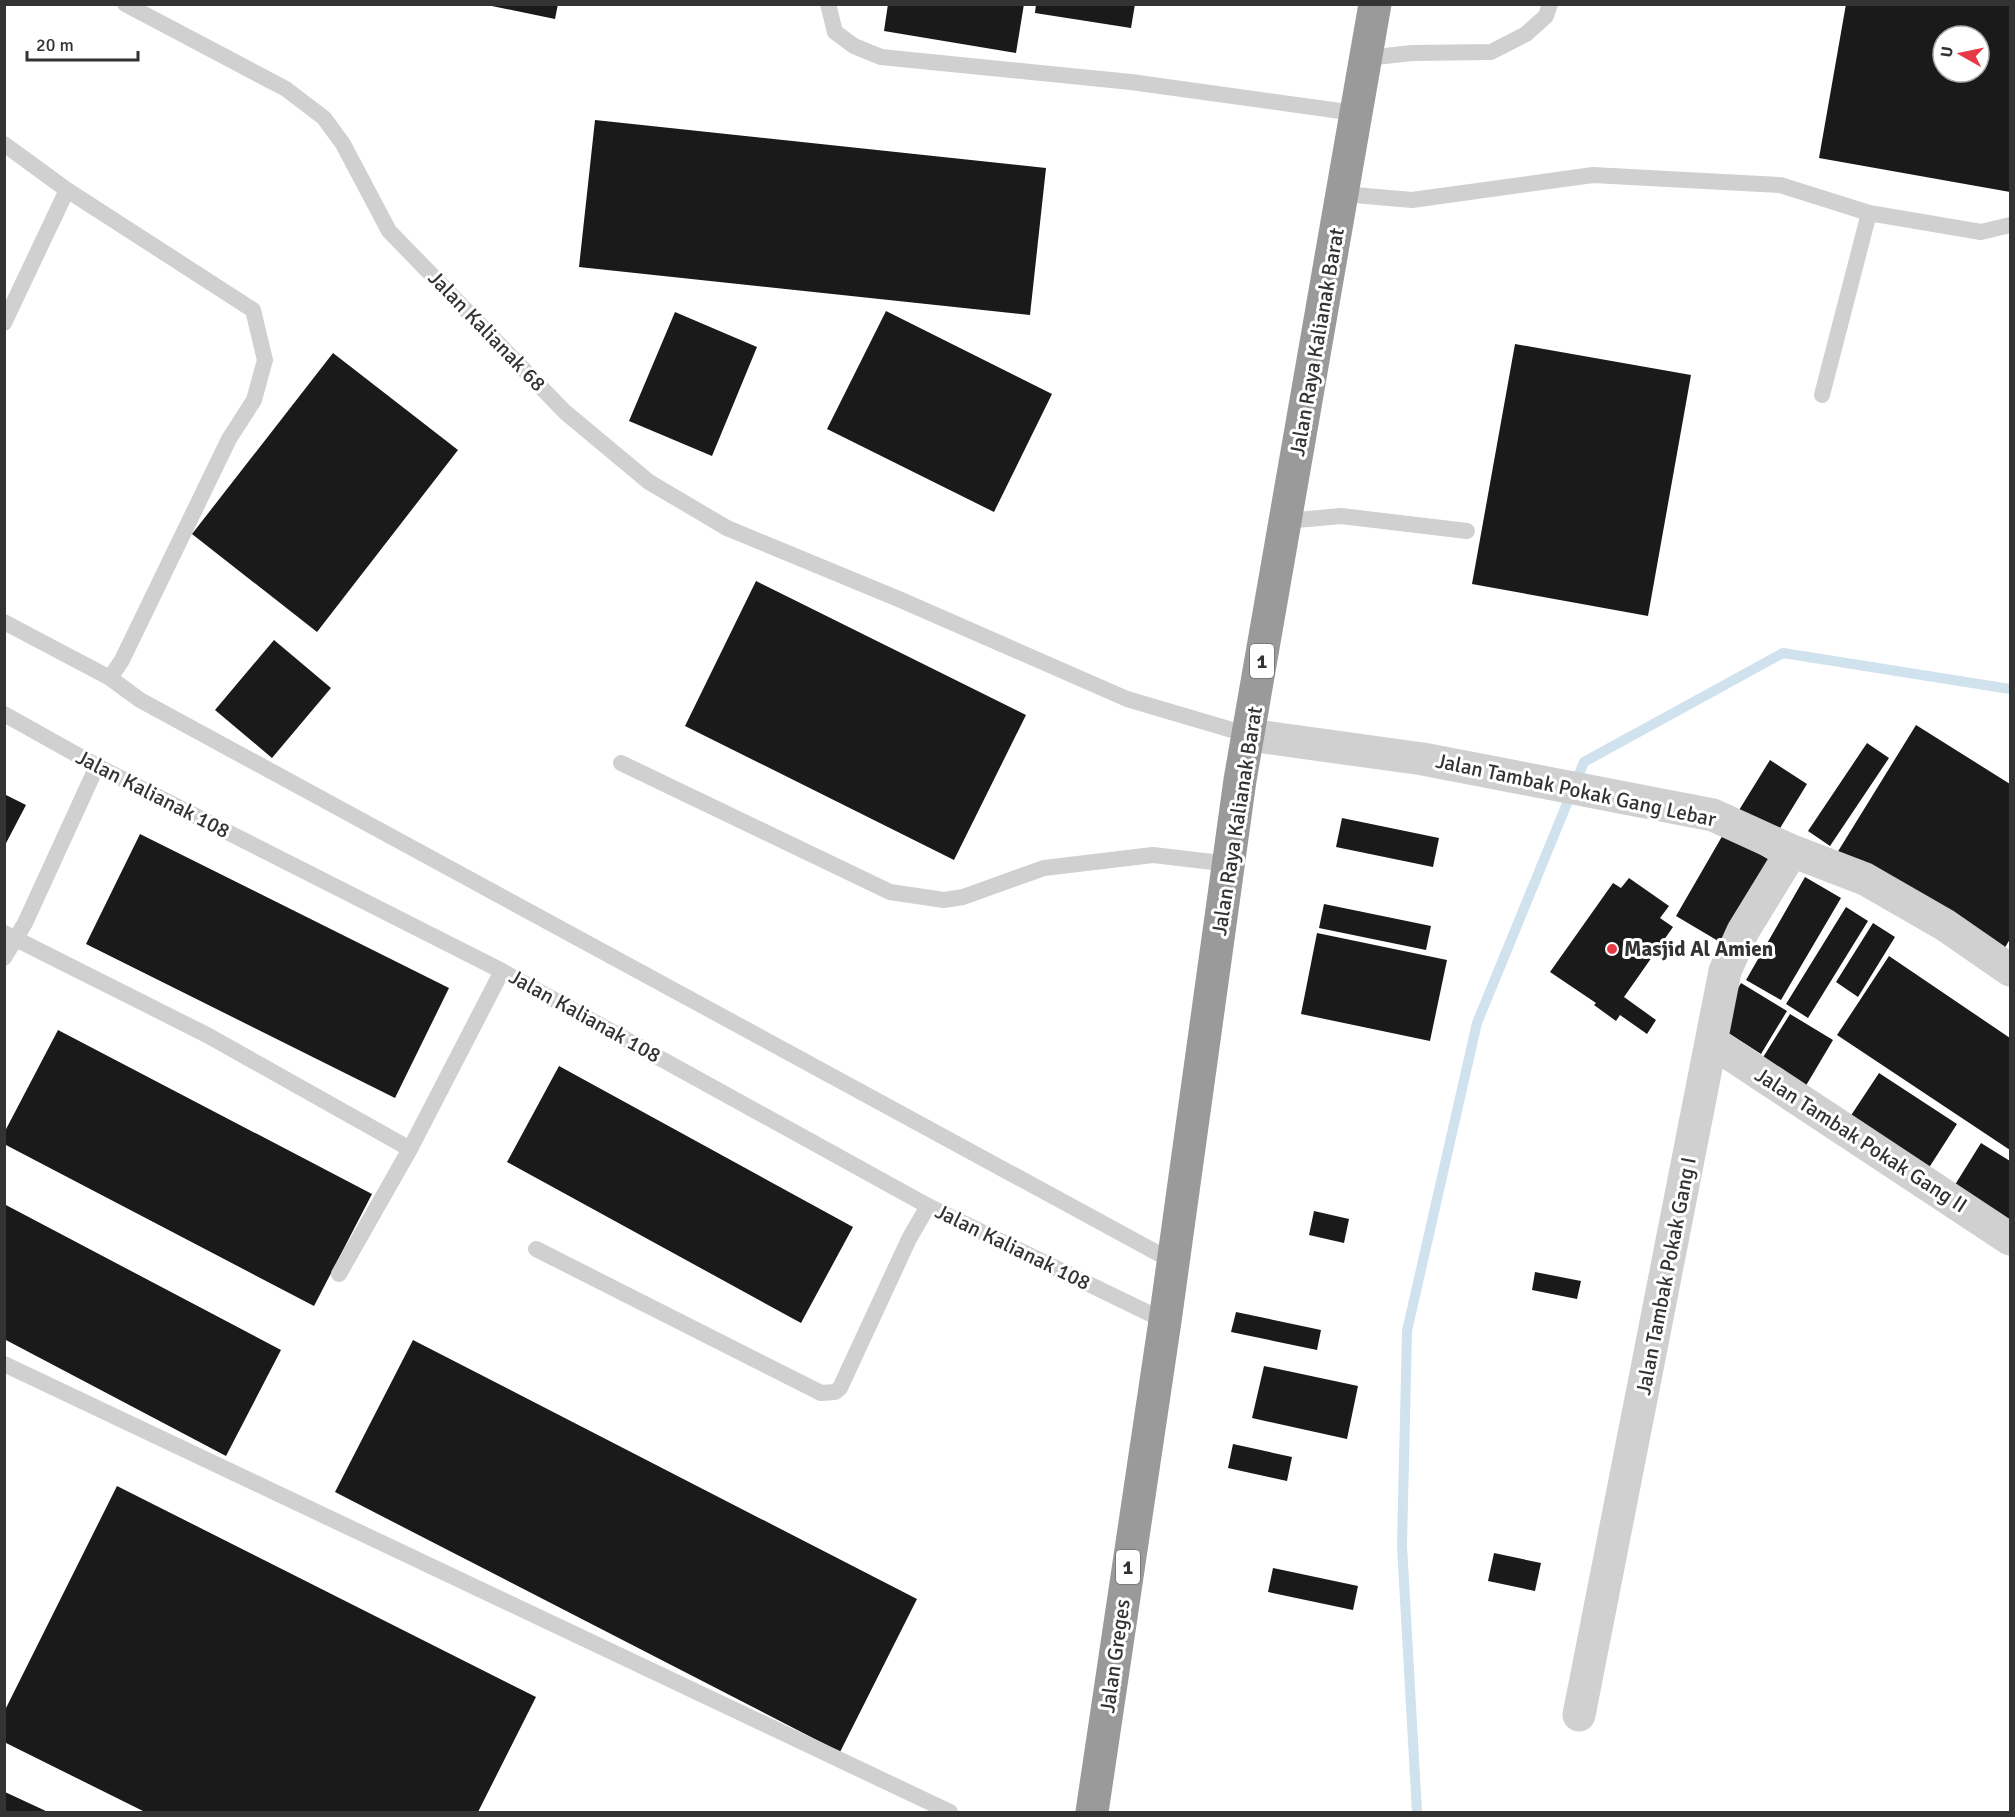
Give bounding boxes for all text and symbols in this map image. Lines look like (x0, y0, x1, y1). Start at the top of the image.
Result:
scale bar (27, 24, 138, 62)
north arrow (1931, 24, 1991, 84)
text: 20 m (36, 34, 74, 56)
text: U (1936, 45, 1958, 59)
street label: Jalan Raya Kalianak Barat (1284, 226, 1350, 458)
street label: Jalan Kalianak 68 (423, 265, 551, 397)
road number: 1 (1250, 644, 1274, 678)
street label: Jalan Raya Kalianak Barat (1206, 705, 1268, 937)
street label: Jalan Kalianak 108 (72, 744, 234, 844)
street label: Jalan Tambak Pokak Gang Lebar (1434, 748, 1719, 832)
place label: Masjid Al Amien (1624, 936, 1773, 962)
marker: Masjid Al Amien (1605, 942, 1619, 956)
street label: Jalan Kalianak 108 (505, 964, 665, 1068)
street label: Jalan Tambak Pokak Gang II (1750, 1062, 1972, 1218)
street label: Jalan Tambak Pokak Gang I (1630, 1155, 1702, 1397)
street label: Jalan Kalianak 108 (931, 1198, 1095, 1296)
road number: 1 (1116, 1550, 1140, 1584)
street label: Jalan Greges (1094, 1597, 1136, 1715)

